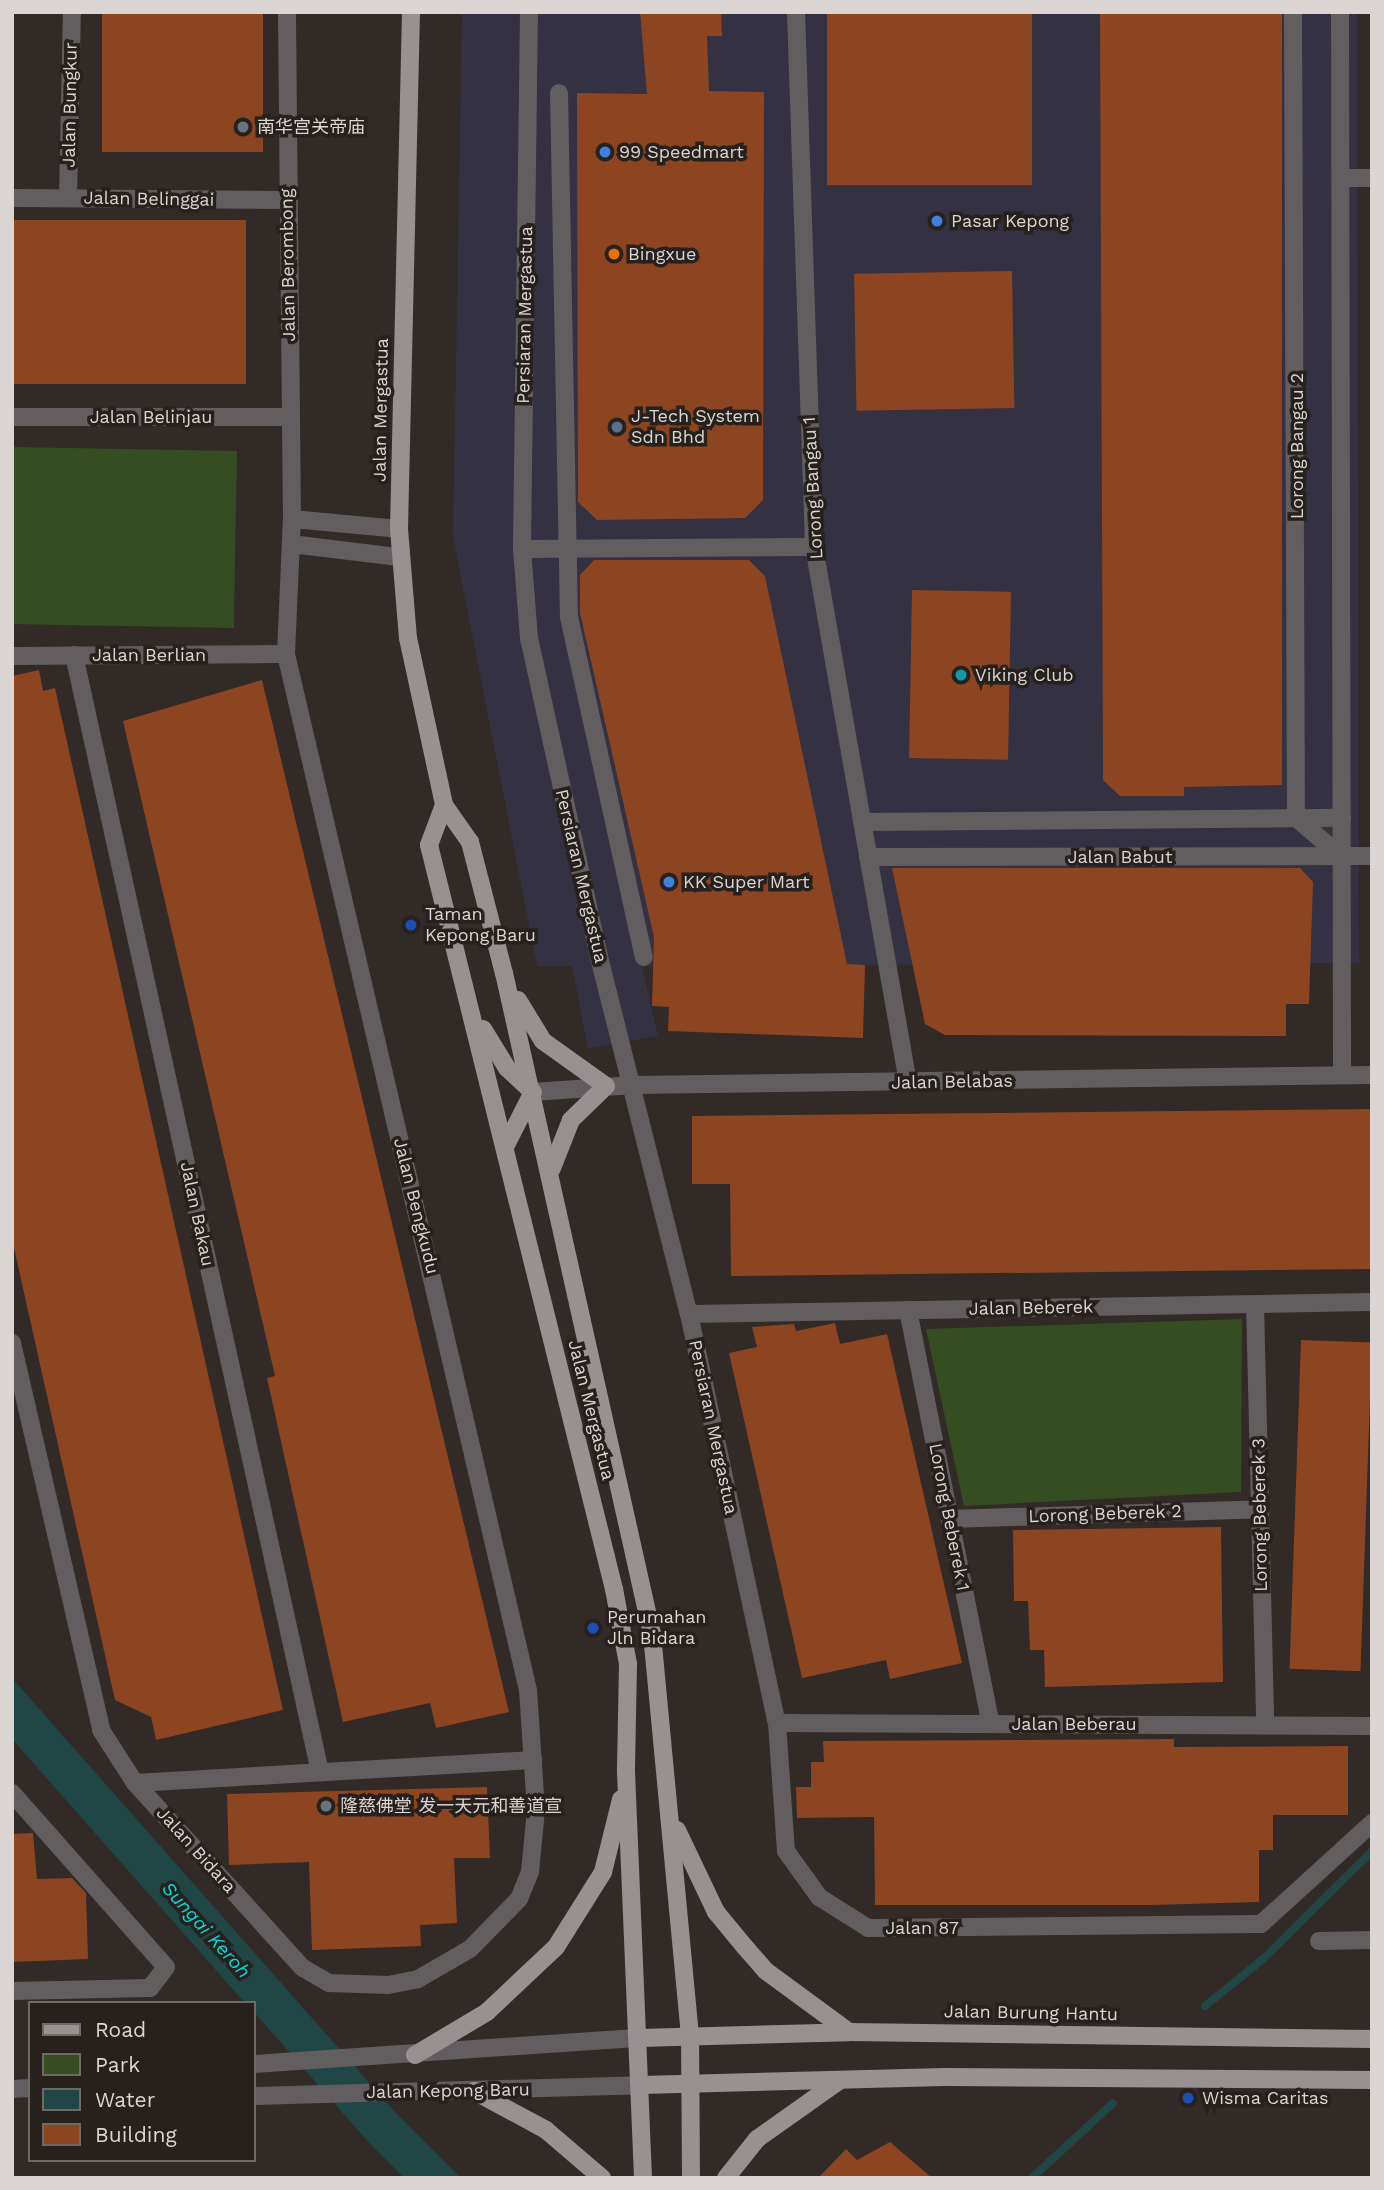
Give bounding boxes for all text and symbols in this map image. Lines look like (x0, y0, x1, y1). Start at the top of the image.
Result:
street label: Jalan Bungkur (58, 42, 82, 168)
place label: 南华宫关帝庙 (257, 116, 365, 138)
marker: 南华宫关帝庙 (235, 119, 251, 135)
place label: 99 Speedmart (619, 141, 744, 163)
marker: 99 Speedmart (597, 144, 613, 160)
street label: Jalan Belinggai (83, 187, 215, 211)
street label: Jalan Berombong (276, 188, 300, 342)
place label: Pasar Kepong (951, 210, 1070, 232)
marker: Pasar Kepong (929, 213, 945, 229)
street label: Persiaran Mergastua (513, 226, 537, 404)
place label: Bingxue (628, 243, 696, 265)
marker: Bingxue (606, 246, 622, 262)
street label: Jalan Mergastua (369, 338, 393, 482)
street label: Lorong Bangau 2 (1286, 373, 1308, 519)
street label: Jalan Belinjau (90, 406, 212, 428)
place label: J-Tech System Sdn Bhd (631, 406, 760, 448)
street label: Lorong Bangau 1 (798, 416, 828, 560)
marker: J-Tech System Sdn Bhd (609, 419, 625, 435)
street label: Jalan Berlian (92, 644, 206, 666)
place label: Viking Club (975, 664, 1074, 686)
marker: Viking Club (953, 667, 969, 683)
street label: Persiaran Mergastua (550, 787, 612, 965)
street label: Jalan Babut (1068, 846, 1172, 868)
place label: KK Super Mart (683, 871, 810, 893)
marker: KK Super Mart (661, 874, 677, 890)
place label: Taman Kepong Baru (425, 904, 536, 946)
marker: Taman Kepong Baru (403, 917, 419, 933)
street label: Jalan Belabas (891, 1070, 1013, 1094)
street label: Jalan Bengkudu (389, 1136, 443, 1276)
street label: Jalan Bakau (175, 1160, 219, 1268)
street label: Jalan Beberek (969, 1296, 1093, 1320)
street label: Jalan Mergastua (563, 1338, 619, 1482)
street label: Persiaran Mergastua (684, 1338, 742, 1516)
street label: Lorong Beberek 3 (1248, 1438, 1272, 1592)
street label: Lorong Beberek 1 (924, 1441, 974, 1593)
street label: Lorong Beberek 2 (1028, 1501, 1182, 1527)
place label: Perumahan Jln Bidara (607, 1607, 706, 1650)
marker: Perumahan Jln Bidara (585, 1620, 601, 1636)
street label: Jalan Beberau (1011, 1713, 1137, 1735)
place label: 隆慈佛堂 发一天元和善道宣 (340, 1795, 562, 1817)
marker: 隆慈佛堂 发一天元和善道宣 (318, 1798, 334, 1814)
street label: Jalan Bidara (152, 1803, 240, 1897)
water label: Sungai Keroh (157, 1877, 255, 1983)
street label: Jalan 87 (885, 1917, 959, 1939)
legend (28, 2001, 256, 2162)
street label: Jalan Burung Hantu (944, 2001, 1118, 2025)
text: Road (95, 2017, 146, 2042)
text: Park (95, 2052, 140, 2077)
street label: Jalan Kepong Baru (366, 2079, 530, 2103)
text: Water (95, 2087, 155, 2112)
place label: Wisma Caritas (1202, 2087, 1329, 2109)
marker: Wisma Caritas (1180, 2090, 1196, 2106)
text: Building (95, 2122, 177, 2147)

